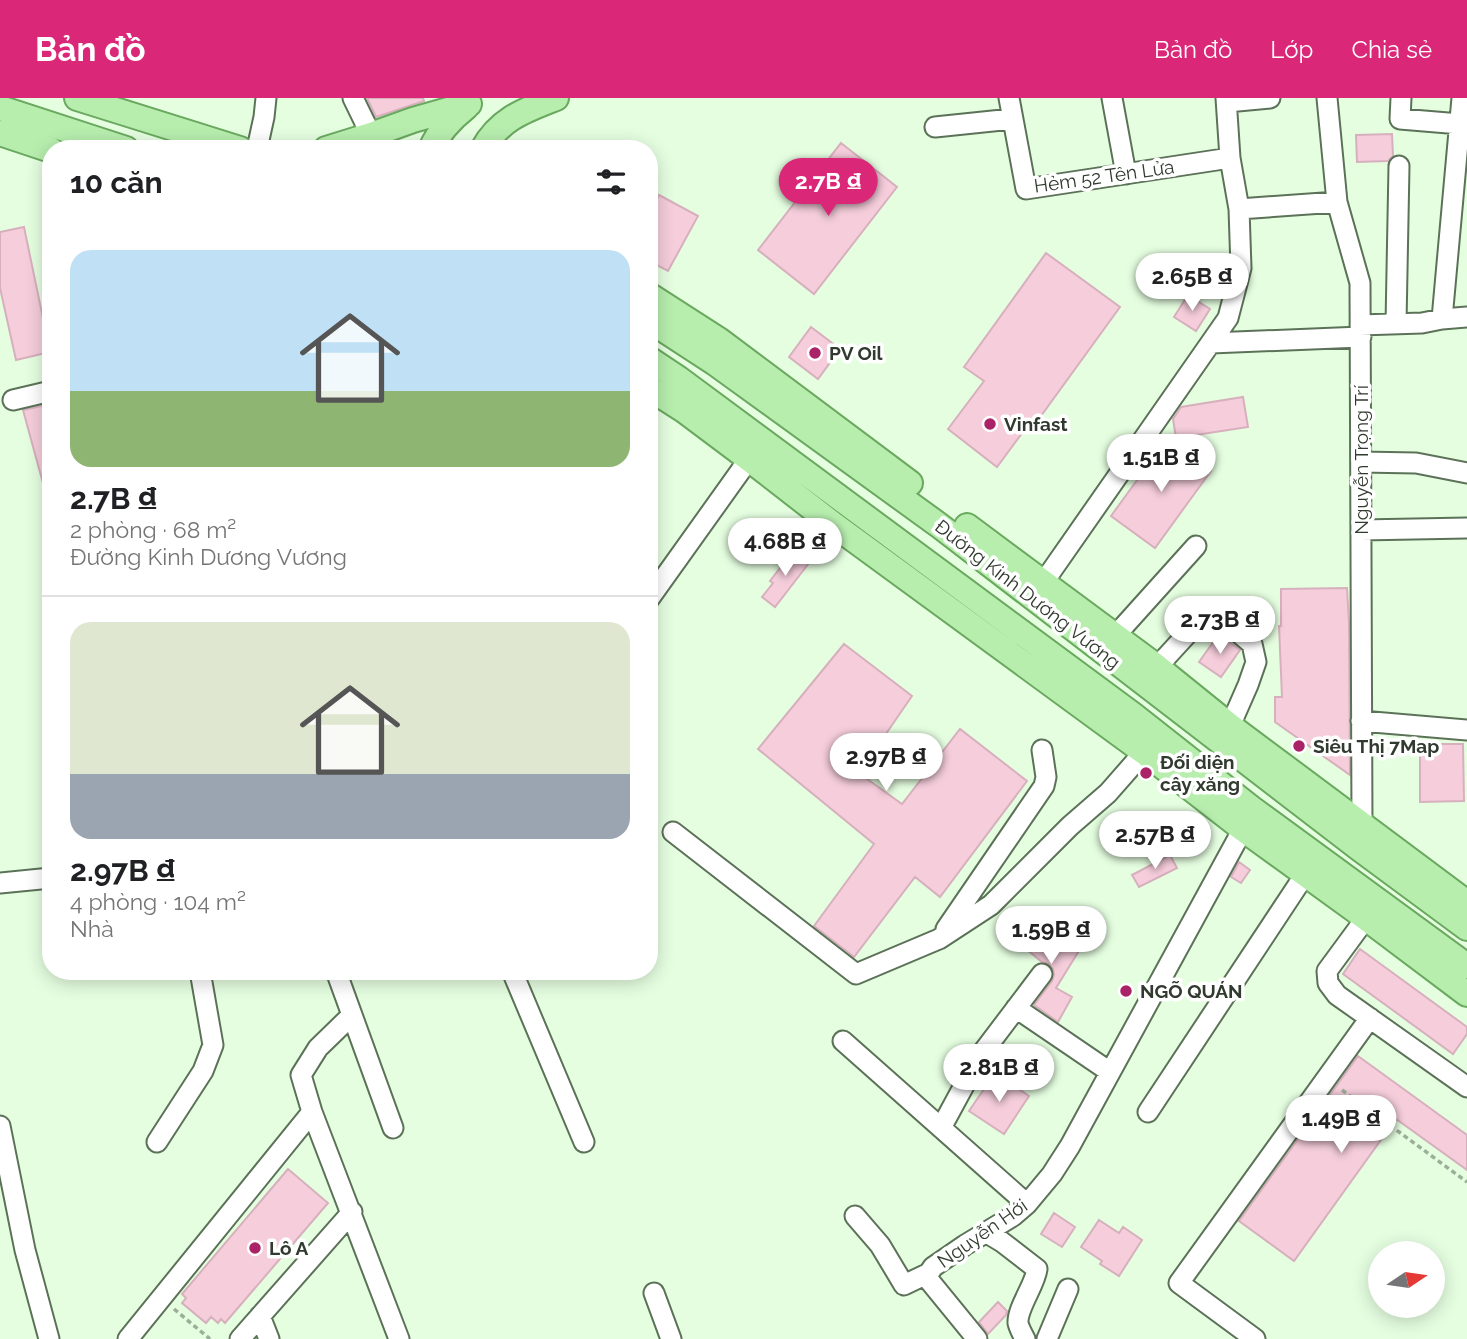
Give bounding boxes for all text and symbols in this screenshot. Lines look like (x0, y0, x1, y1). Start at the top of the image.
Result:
text: Bản đồ (35, 30, 146, 69)
text: Bản đồ (1154, 35, 1232, 64)
text: Lớp (1270, 35, 1313, 64)
text: Chia sẻ (1351, 35, 1432, 64)
street label: Hẻm 52 Tên Lửa (1033, 155, 1175, 197)
pin: 2.7B ₫ (771, 158, 885, 218)
icon: filters (592, 163, 630, 201)
text: 10 căn (70, 165, 163, 200)
text: 2.7B ₫ (795, 167, 861, 194)
pin: 2.65B ₫ (1127, 254, 1257, 313)
text: 2.65B ₫ (1152, 262, 1232, 289)
icon: home (287, 295, 413, 421)
place label: PV Oil (829, 342, 884, 364)
marker: PV Oil (807, 345, 823, 361)
street label: Nguyễn Trọng Trí (1350, 384, 1372, 535)
place label: Vinfast (1004, 413, 1068, 435)
marker: Vinfast (982, 416, 998, 432)
pin: 1.51B ₫ (1096, 434, 1226, 494)
text: 1.51B ₫ (1123, 443, 1199, 470)
text: 2.7B ₫ (70, 481, 157, 516)
street label: Đường Kinh Dương Vương (931, 515, 1125, 673)
text: 2 phòng · 68 m² (70, 516, 236, 543)
pin: 4.68B ₫ (720, 518, 850, 578)
text: 4.68B ₫ (744, 527, 826, 554)
text: Đường Kinh Dương Vương (70, 543, 347, 570)
pin: 2.73B ₫ (1155, 596, 1285, 656)
text: 2.73B ₫ (1180, 605, 1260, 632)
icon: home (287, 667, 413, 793)
pin: 2.97B ₫ (821, 734, 951, 793)
place label: Siêu Thị 7Map (1313, 735, 1439, 757)
marker: Siêu Thị 7Map (1291, 738, 1307, 754)
text: 2.97B ₫ (846, 742, 926, 769)
place label: Đối diện cây xăng (1160, 751, 1240, 795)
marker: Đối diện cây xăng (1138, 765, 1154, 781)
pin: 2.57B ₫ (1090, 812, 1220, 871)
text: 2.57B ₫ (1115, 820, 1195, 847)
text: 2.97B ₫ (70, 853, 175, 888)
text: 4 phòng · 104 m² (70, 888, 246, 915)
pin: 1.59B ₫ (986, 906, 1116, 966)
text: Nhà (70, 915, 114, 942)
text: 1.59B ₫ (1012, 915, 1090, 942)
place label: NGÕ QUÁN (1140, 980, 1243, 1002)
marker: NGÕ QUÁN (1118, 983, 1134, 999)
pin: 2.81B ₫ (934, 1044, 1064, 1104)
text: 2.81B ₫ (959, 1053, 1039, 1080)
pin: 1.49B ₫ (1276, 1096, 1406, 1155)
text: 1.49B ₫ (1301, 1104, 1381, 1131)
street label: Nguyễn Hới (933, 1194, 1031, 1272)
place label: Lô A (269, 1237, 309, 1259)
marker: Lô A (247, 1240, 263, 1256)
north arrow (1368, 1241, 1446, 1318)
map controls (1368, 1241, 1445, 1318)

